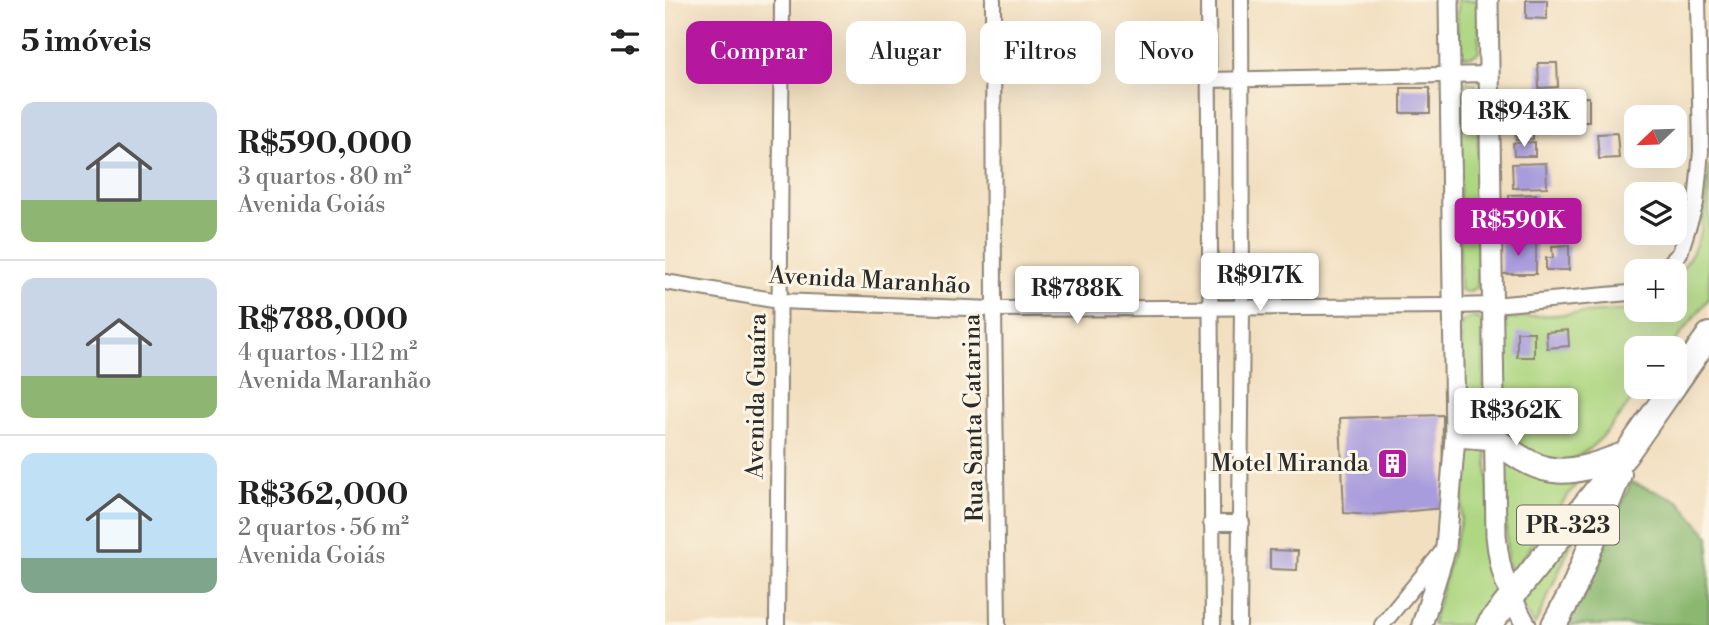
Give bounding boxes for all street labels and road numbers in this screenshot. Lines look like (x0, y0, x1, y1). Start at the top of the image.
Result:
street label: Avenida Maranhão (767, 261, 972, 301)
street label: Avenida Guaíra (741, 312, 773, 480)
street label: Rua Santa Catarina (957, 313, 991, 522)
road number: PR-323 (1517, 505, 1619, 544)

